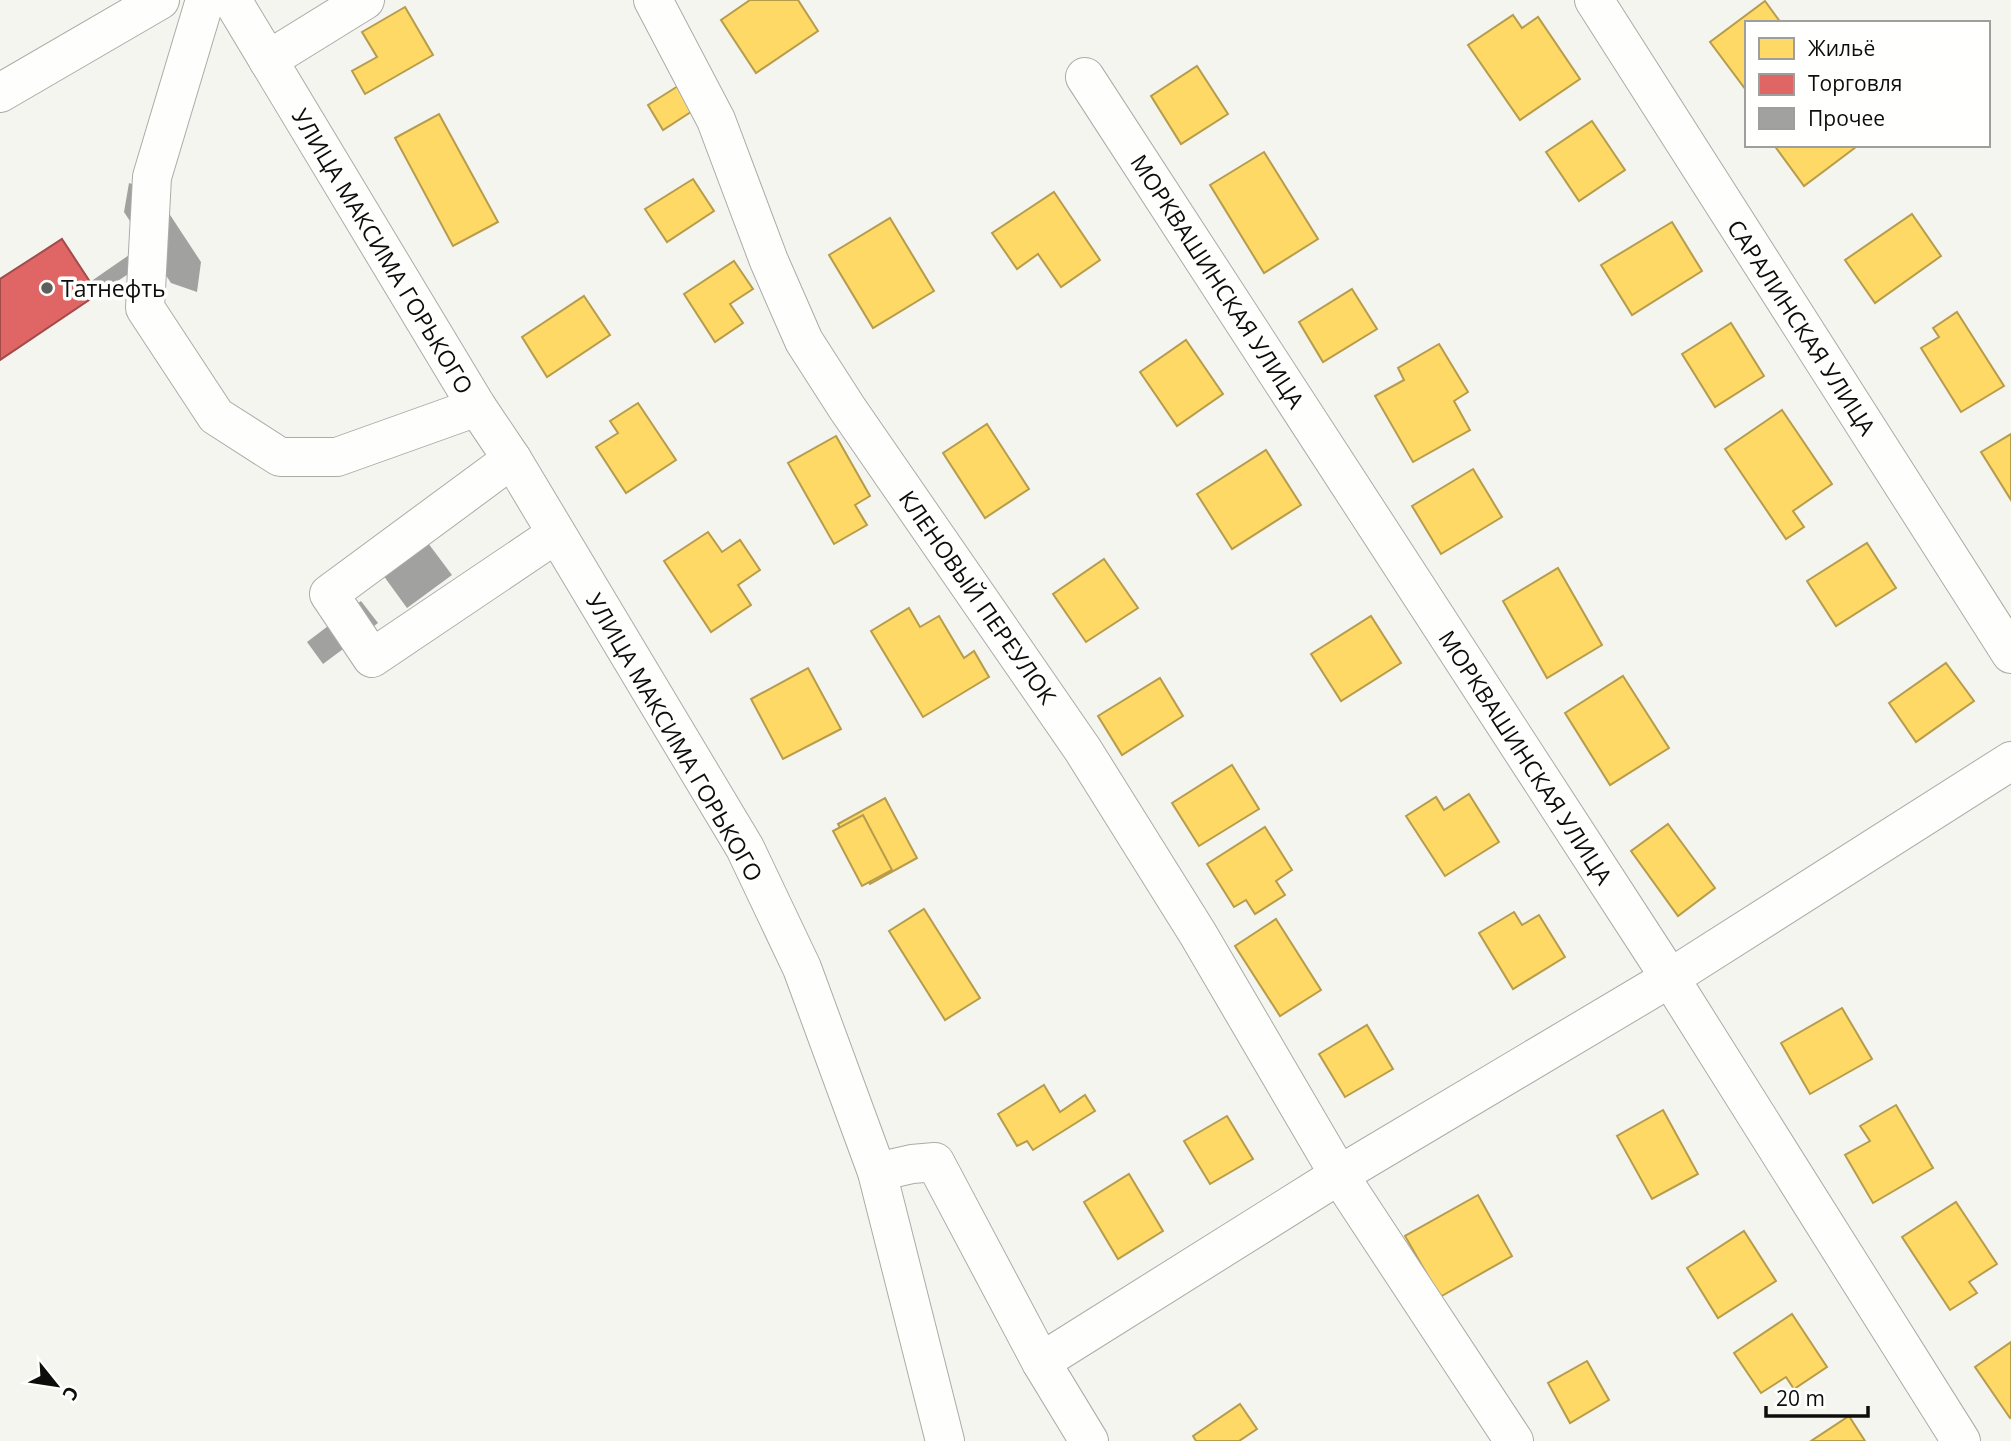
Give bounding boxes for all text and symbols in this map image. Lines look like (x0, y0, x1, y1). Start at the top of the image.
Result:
legend (1745, 21, 1990, 147)
text: Жильё (1808, 34, 1875, 62)
text: Торговля (1808, 69, 1902, 97)
street label: УЛИЦА МАКСИМА ГОРЬКОГО (285, 102, 481, 400)
text: Прочее (1808, 104, 1885, 132)
street label: МОРКВАШИНСКАЯ УЛИЦА (1124, 148, 1313, 415)
street label: САРАЛИНСКАЯ УЛИЦА (1720, 213, 1884, 441)
place label: Татнефть (61, 272, 166, 304)
marker: Татнефть (39, 280, 55, 296)
street label: КЛЕНОВЫЙ ПЕРЕУЛОК (892, 484, 1065, 711)
street label: УЛИЦА МАКСИМА ГОРЬКОГО (579, 587, 771, 887)
street label: МОРКВАШИНСКАЯ УЛИЦА (1432, 624, 1621, 891)
north arrow (21, 1350, 91, 1420)
scale bar (1766, 1374, 1868, 1418)
text: С (56, 1382, 85, 1405)
text: 20 m (1776, 1384, 1825, 1412)

